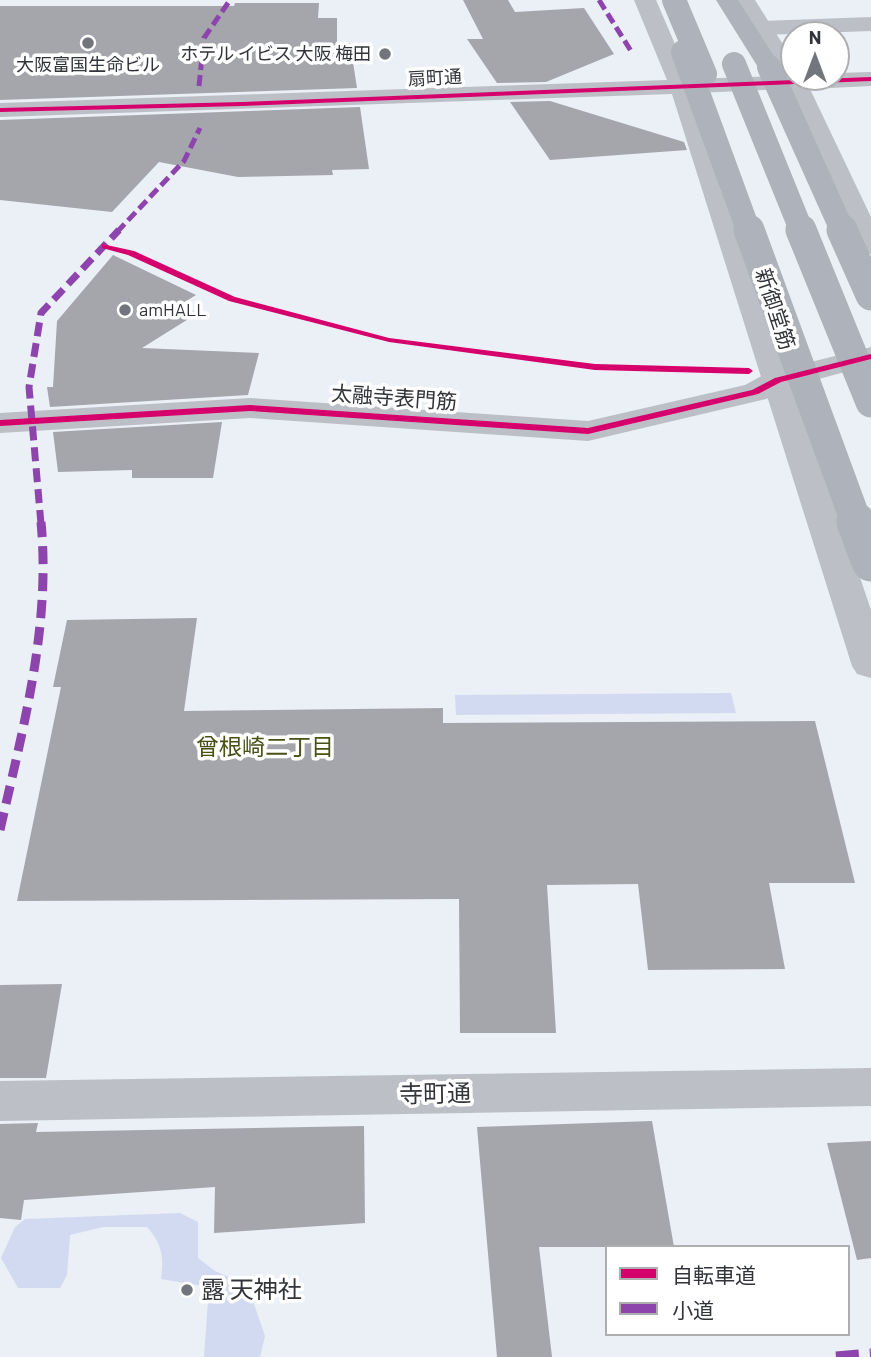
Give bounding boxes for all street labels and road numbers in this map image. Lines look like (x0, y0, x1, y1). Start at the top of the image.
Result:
street label: 扇町通 (407, 66, 463, 90)
street label: 新御堂筋 (750, 265, 800, 353)
street label: 太融寺表門筋 (330, 381, 458, 415)
street label: 寺町通 (399, 1079, 471, 1109)

